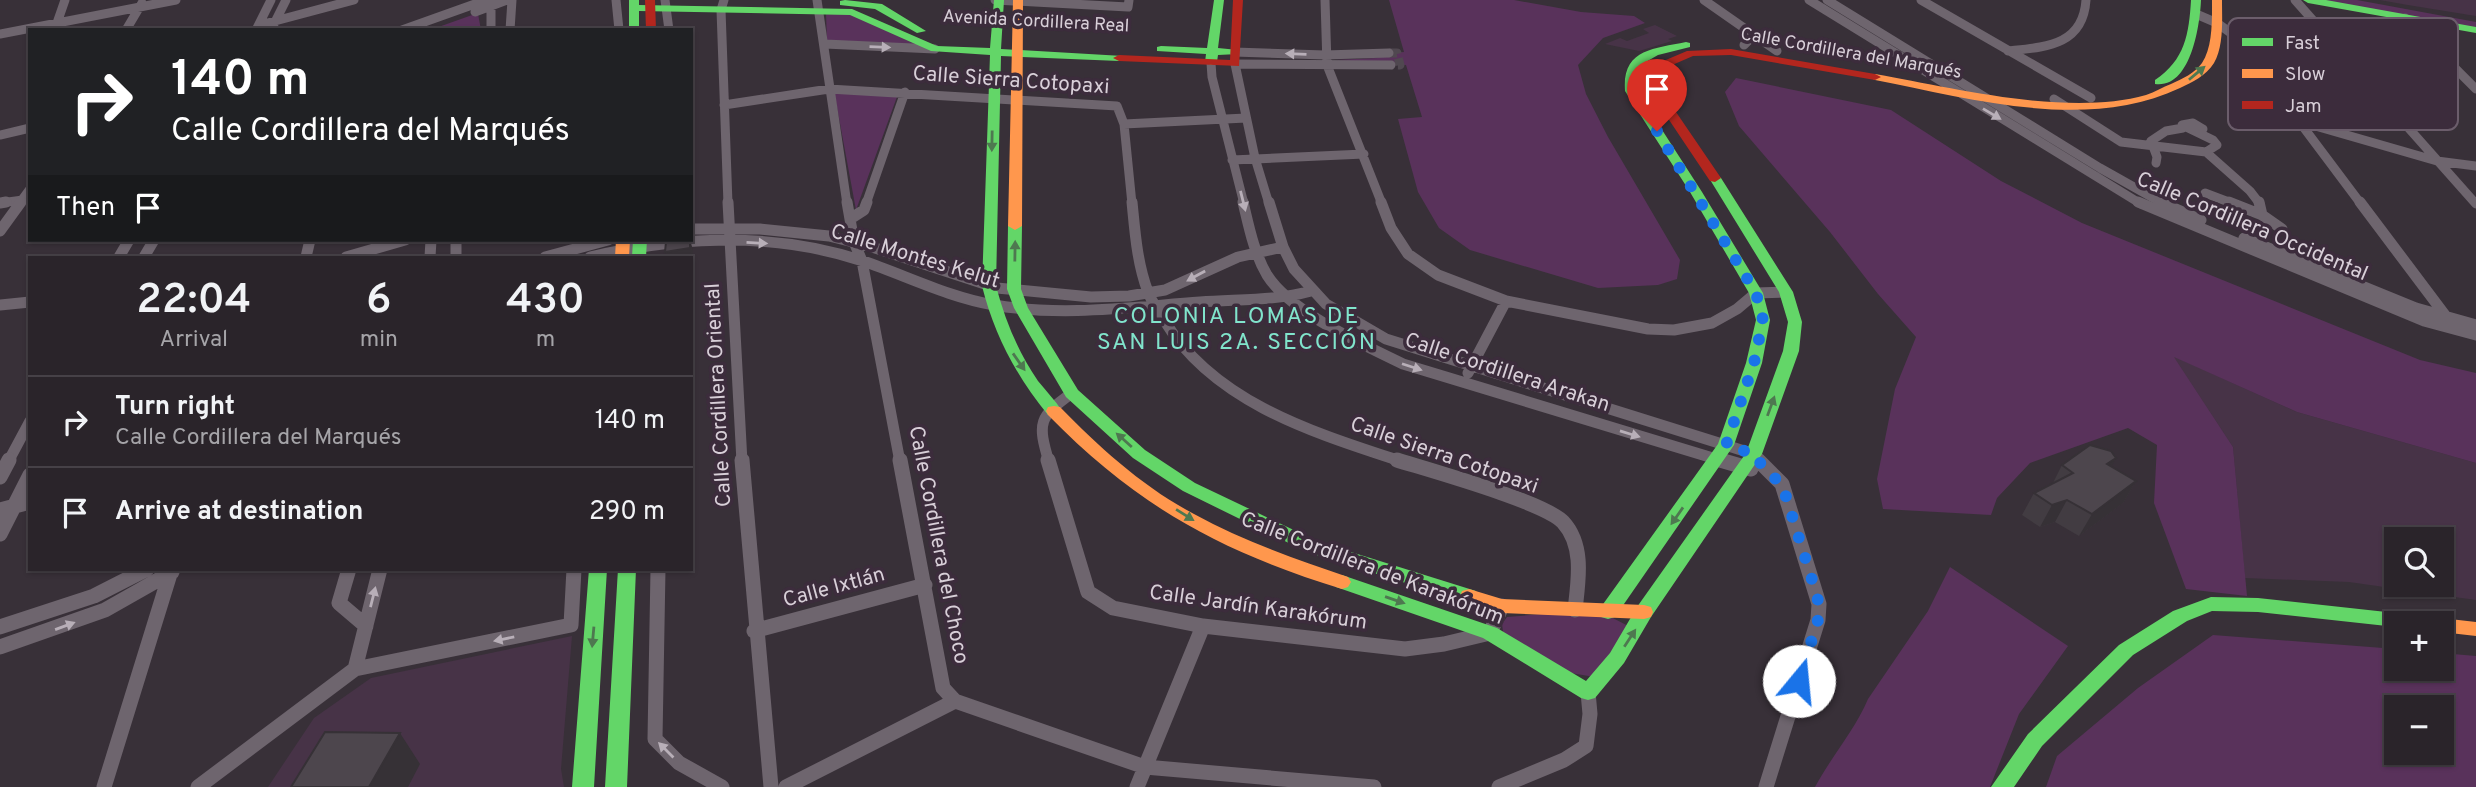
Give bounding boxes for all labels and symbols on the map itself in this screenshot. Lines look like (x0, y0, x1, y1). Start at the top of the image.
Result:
street label: Avenida Cordillera Real (942, 6, 1130, 38)
legend (2228, 18, 2458, 130)
street label: Calle Cordillera del Marqués (1739, 23, 1963, 85)
text: Fast (2285, 32, 2320, 56)
one-way arrow (869, 41, 891, 52)
one-way arrow (1285, 48, 1307, 59)
pin (1627, 59, 1687, 131)
street label: Calle Sierra Cotopaxi (912, 61, 1110, 101)
text: Slow (2285, 63, 2325, 87)
one-way arrow (2188, 66, 2205, 81)
text: Jam (2285, 95, 2322, 119)
one-way arrow (1982, 108, 2001, 120)
one-way arrow (986, 130, 998, 152)
street label: Calle Cordillera Occidental (2132, 166, 2372, 288)
one-way arrow (1238, 190, 1249, 212)
street label: Calle Montes Kelut (827, 218, 1003, 296)
one-way arrow (746, 237, 768, 248)
one-way arrow (1009, 240, 1021, 262)
one-way arrow (1187, 270, 1206, 282)
street label: Calle Cordillera Oriental (700, 282, 738, 508)
district label: COLONIA LOMAS DE SAN LUIS 2A. SECCIÓN (1097, 303, 1377, 358)
street label: Calle Cordillera Arakan (1401, 327, 1613, 419)
one-way arrow (1012, 353, 1026, 371)
one-way arrow (1402, 362, 1423, 373)
one-way arrow (1766, 396, 1777, 417)
street label: Calle Sierra Cotopaxi (1346, 411, 1542, 501)
street label: Calle Cordillera del Choco (902, 424, 974, 666)
one-way arrow (1620, 429, 1641, 439)
one-way arrow (1116, 433, 1133, 449)
street label: Calle Cordillera de Karakórum (1237, 506, 1507, 632)
one-way arrow (1671, 506, 1684, 526)
one-way arrow (1175, 509, 1194, 522)
street label: Calle Ixtlán (780, 561, 888, 615)
street label: Calle Jardín Karakórum (1147, 579, 1369, 637)
one-way arrow (368, 586, 379, 608)
one-way arrow (1385, 595, 1406, 606)
one-way arrow (54, 620, 75, 631)
one-way arrow (587, 626, 598, 648)
one-way arrow (1623, 628, 1636, 648)
one-way arrow (493, 633, 515, 644)
position arrow (1762, 644, 1836, 718)
one-way arrow (657, 741, 674, 758)

